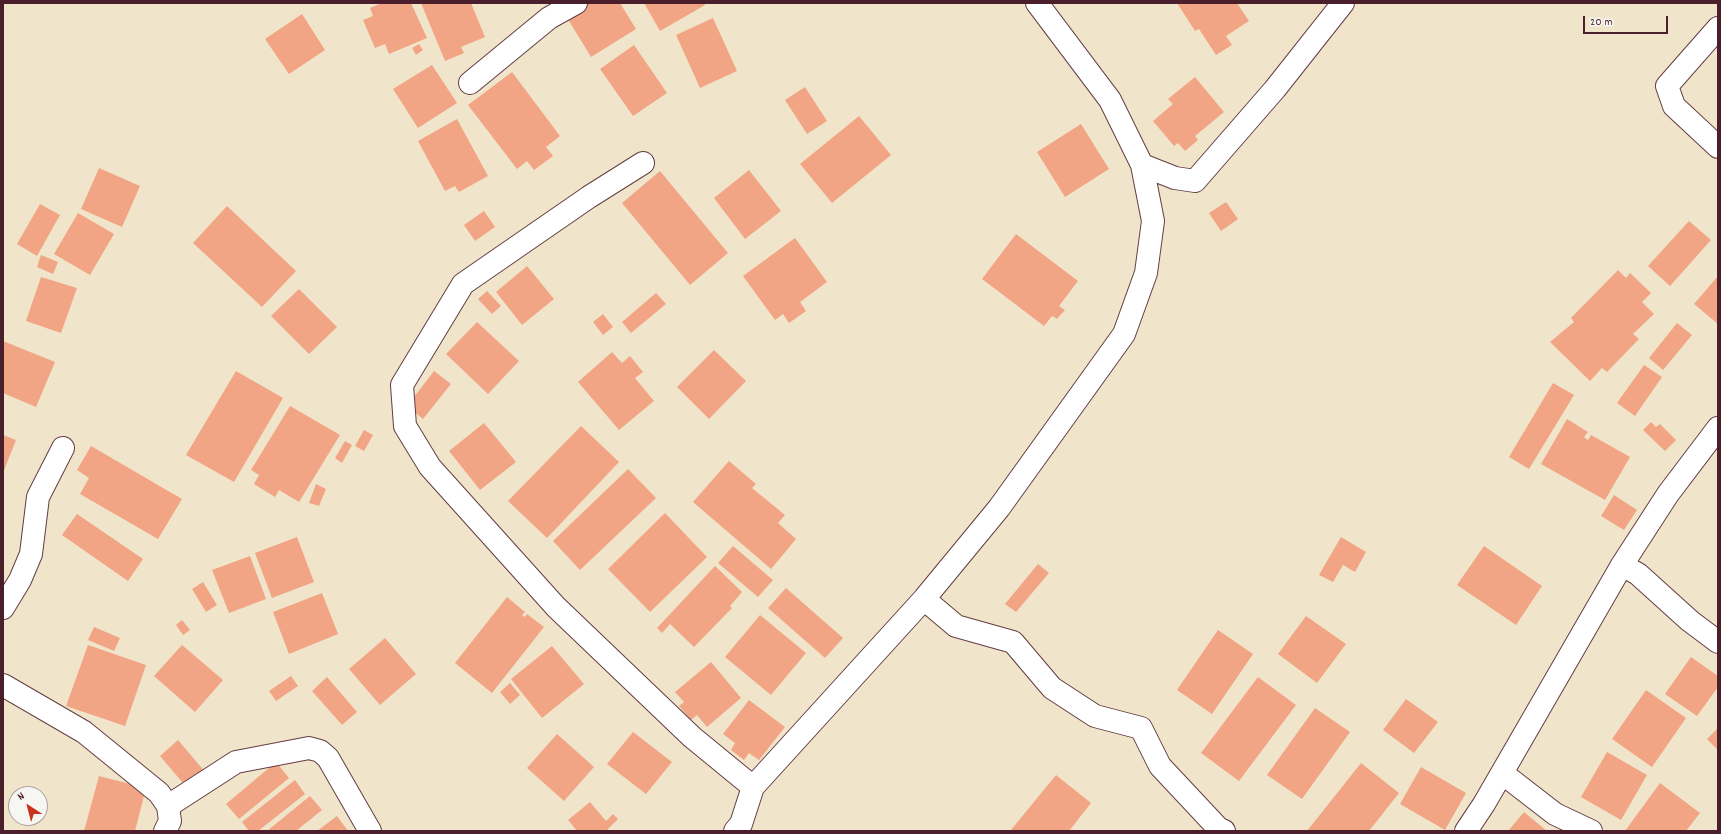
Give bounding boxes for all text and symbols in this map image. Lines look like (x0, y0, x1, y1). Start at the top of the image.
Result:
scale bar (1585, 8, 1670, 34)
text: 20 m (1590, 14, 1613, 31)
north arrow (8, 786, 48, 826)
text: N (15, 789, 28, 805)

